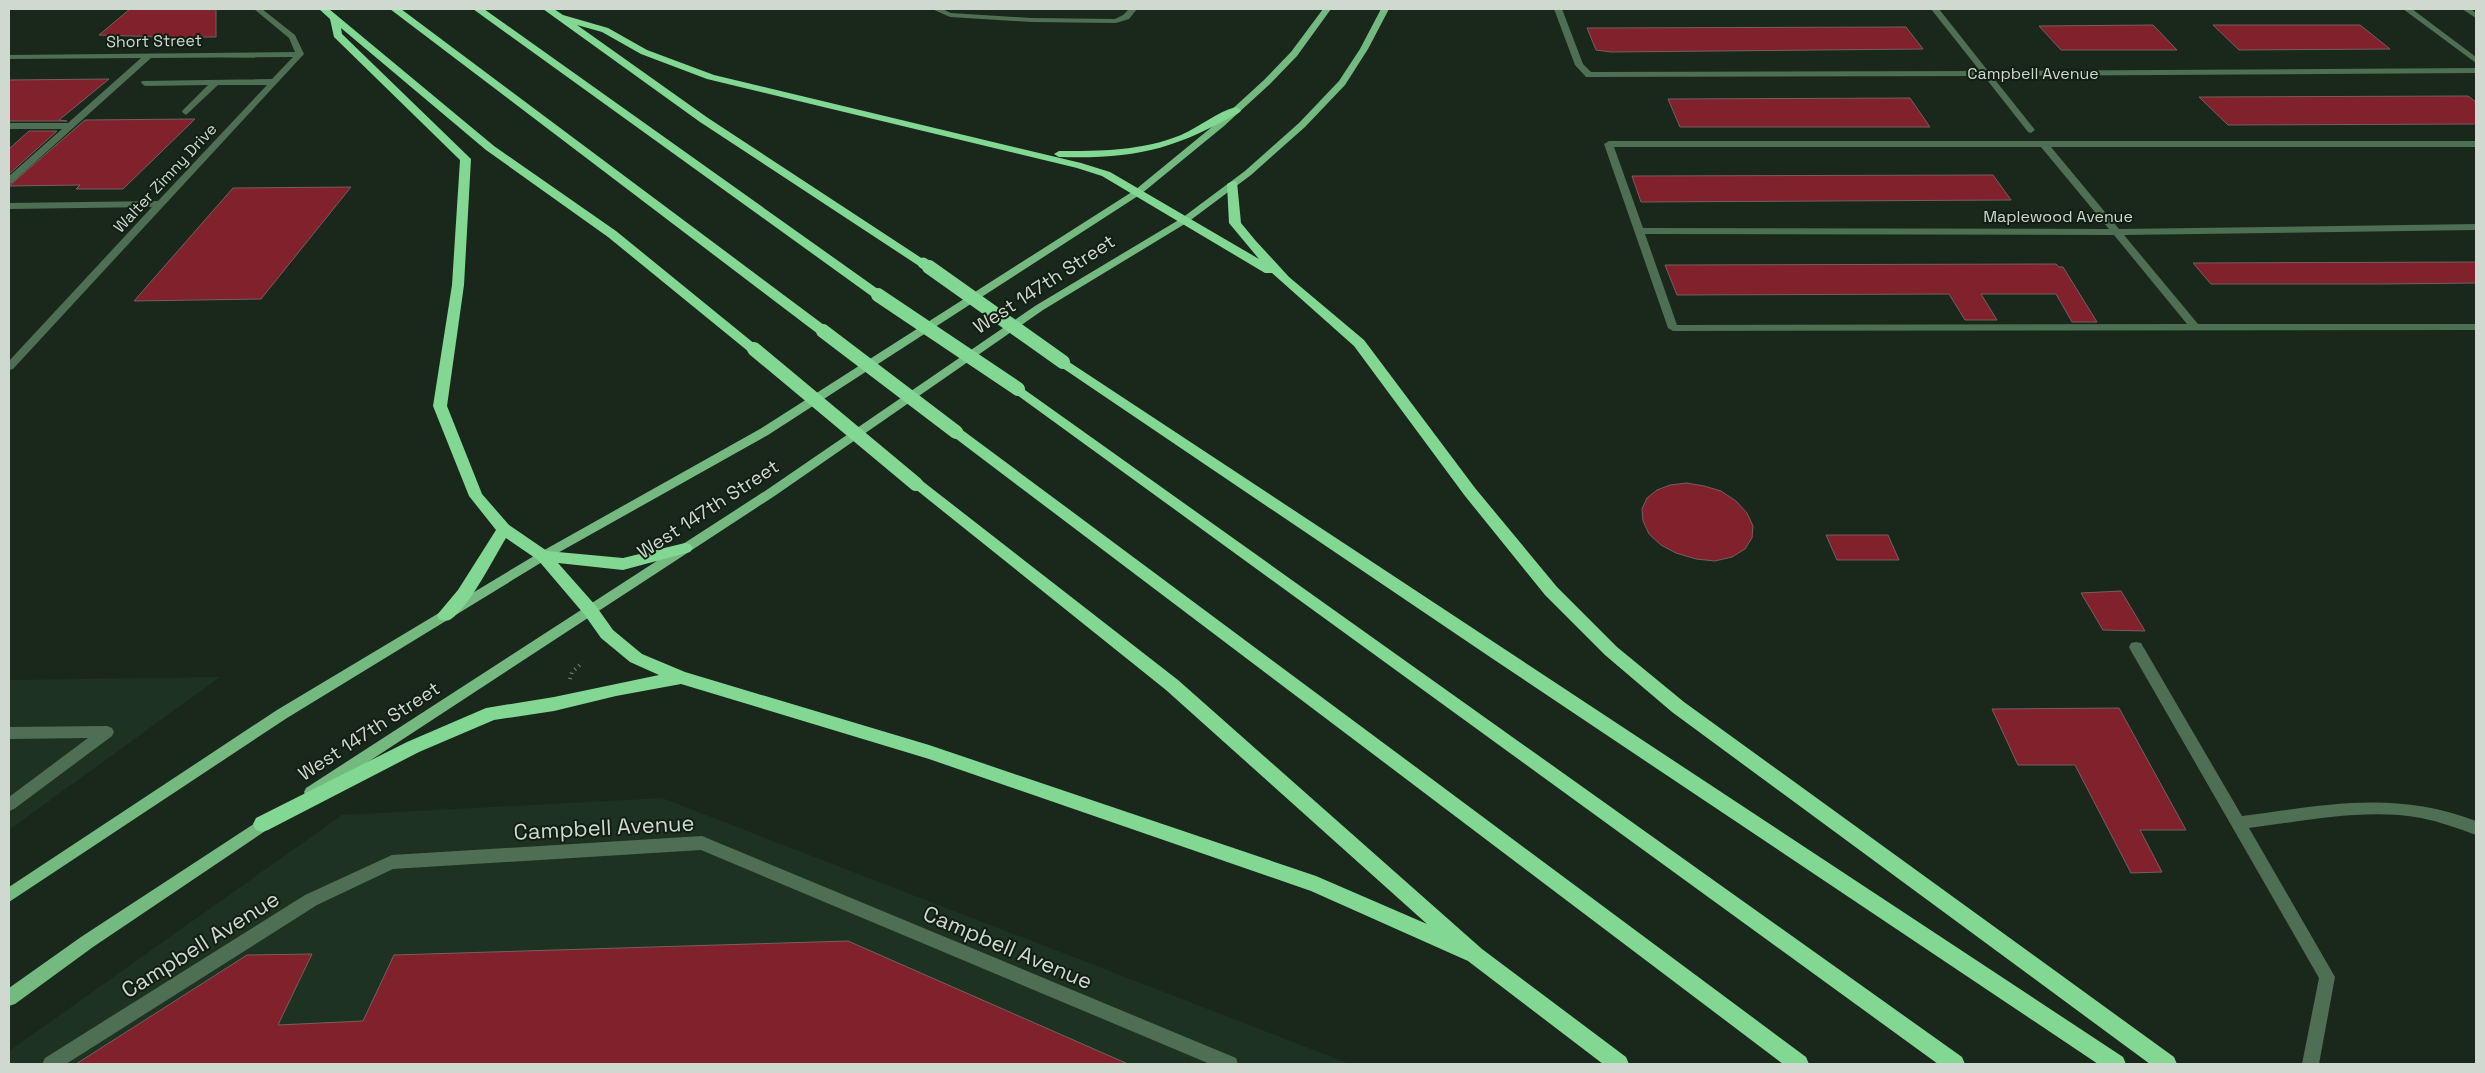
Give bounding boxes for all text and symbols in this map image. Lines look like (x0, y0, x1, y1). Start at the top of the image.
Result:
street label: Short Street (106, 30, 202, 52)
street label: Campbell Avenue (1967, 63, 2099, 84)
street label: Walter Zimny Drive (109, 119, 221, 237)
street label: Maplewood Avenue (1983, 206, 2133, 227)
street label: West 147th Street (968, 229, 1120, 339)
street label: West 147th Street (632, 454, 784, 564)
street label: West 147th Street (293, 676, 445, 786)
street label: Campbell Avenue (513, 808, 695, 846)
street label: Campbell Avenue (116, 884, 284, 1004)
street label: Campbell Avenue (919, 899, 1097, 995)

